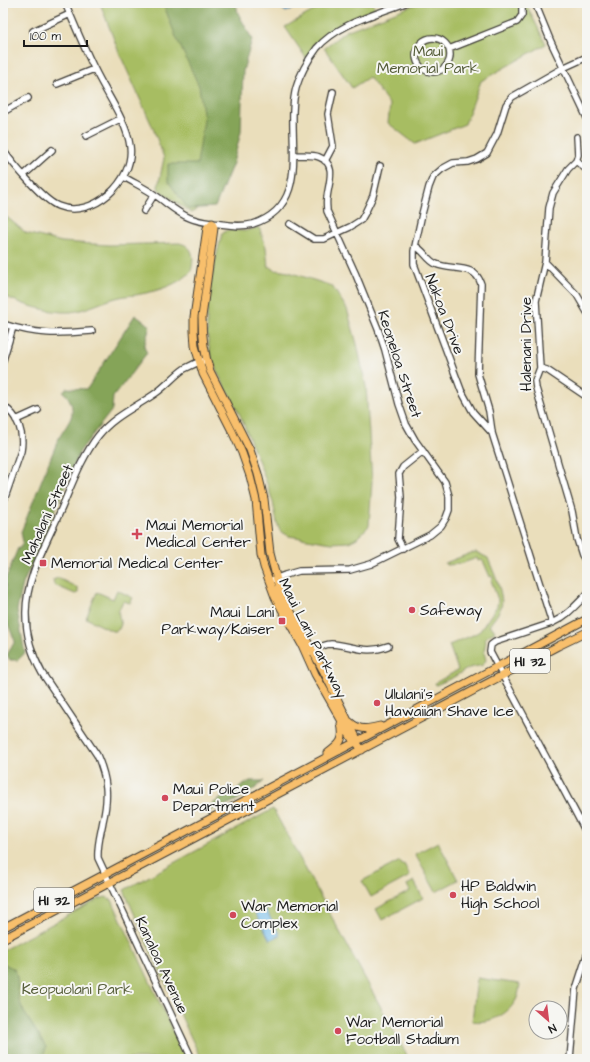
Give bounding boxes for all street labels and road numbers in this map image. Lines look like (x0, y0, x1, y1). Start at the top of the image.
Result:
street label: Nakoa Drive (420, 271, 469, 357)
street label: Halenani Drive (516, 297, 537, 391)
street label: Keoneloa Street (372, 308, 427, 421)
street label: Mahalani Street (16, 461, 79, 567)
street label: Maui Lani Parkway (272, 574, 352, 702)
road number: HI 32 (510, 649, 550, 673)
road number: HI 32 (34, 888, 74, 912)
street label: Kanaloa Avenue (130, 913, 193, 1017)

